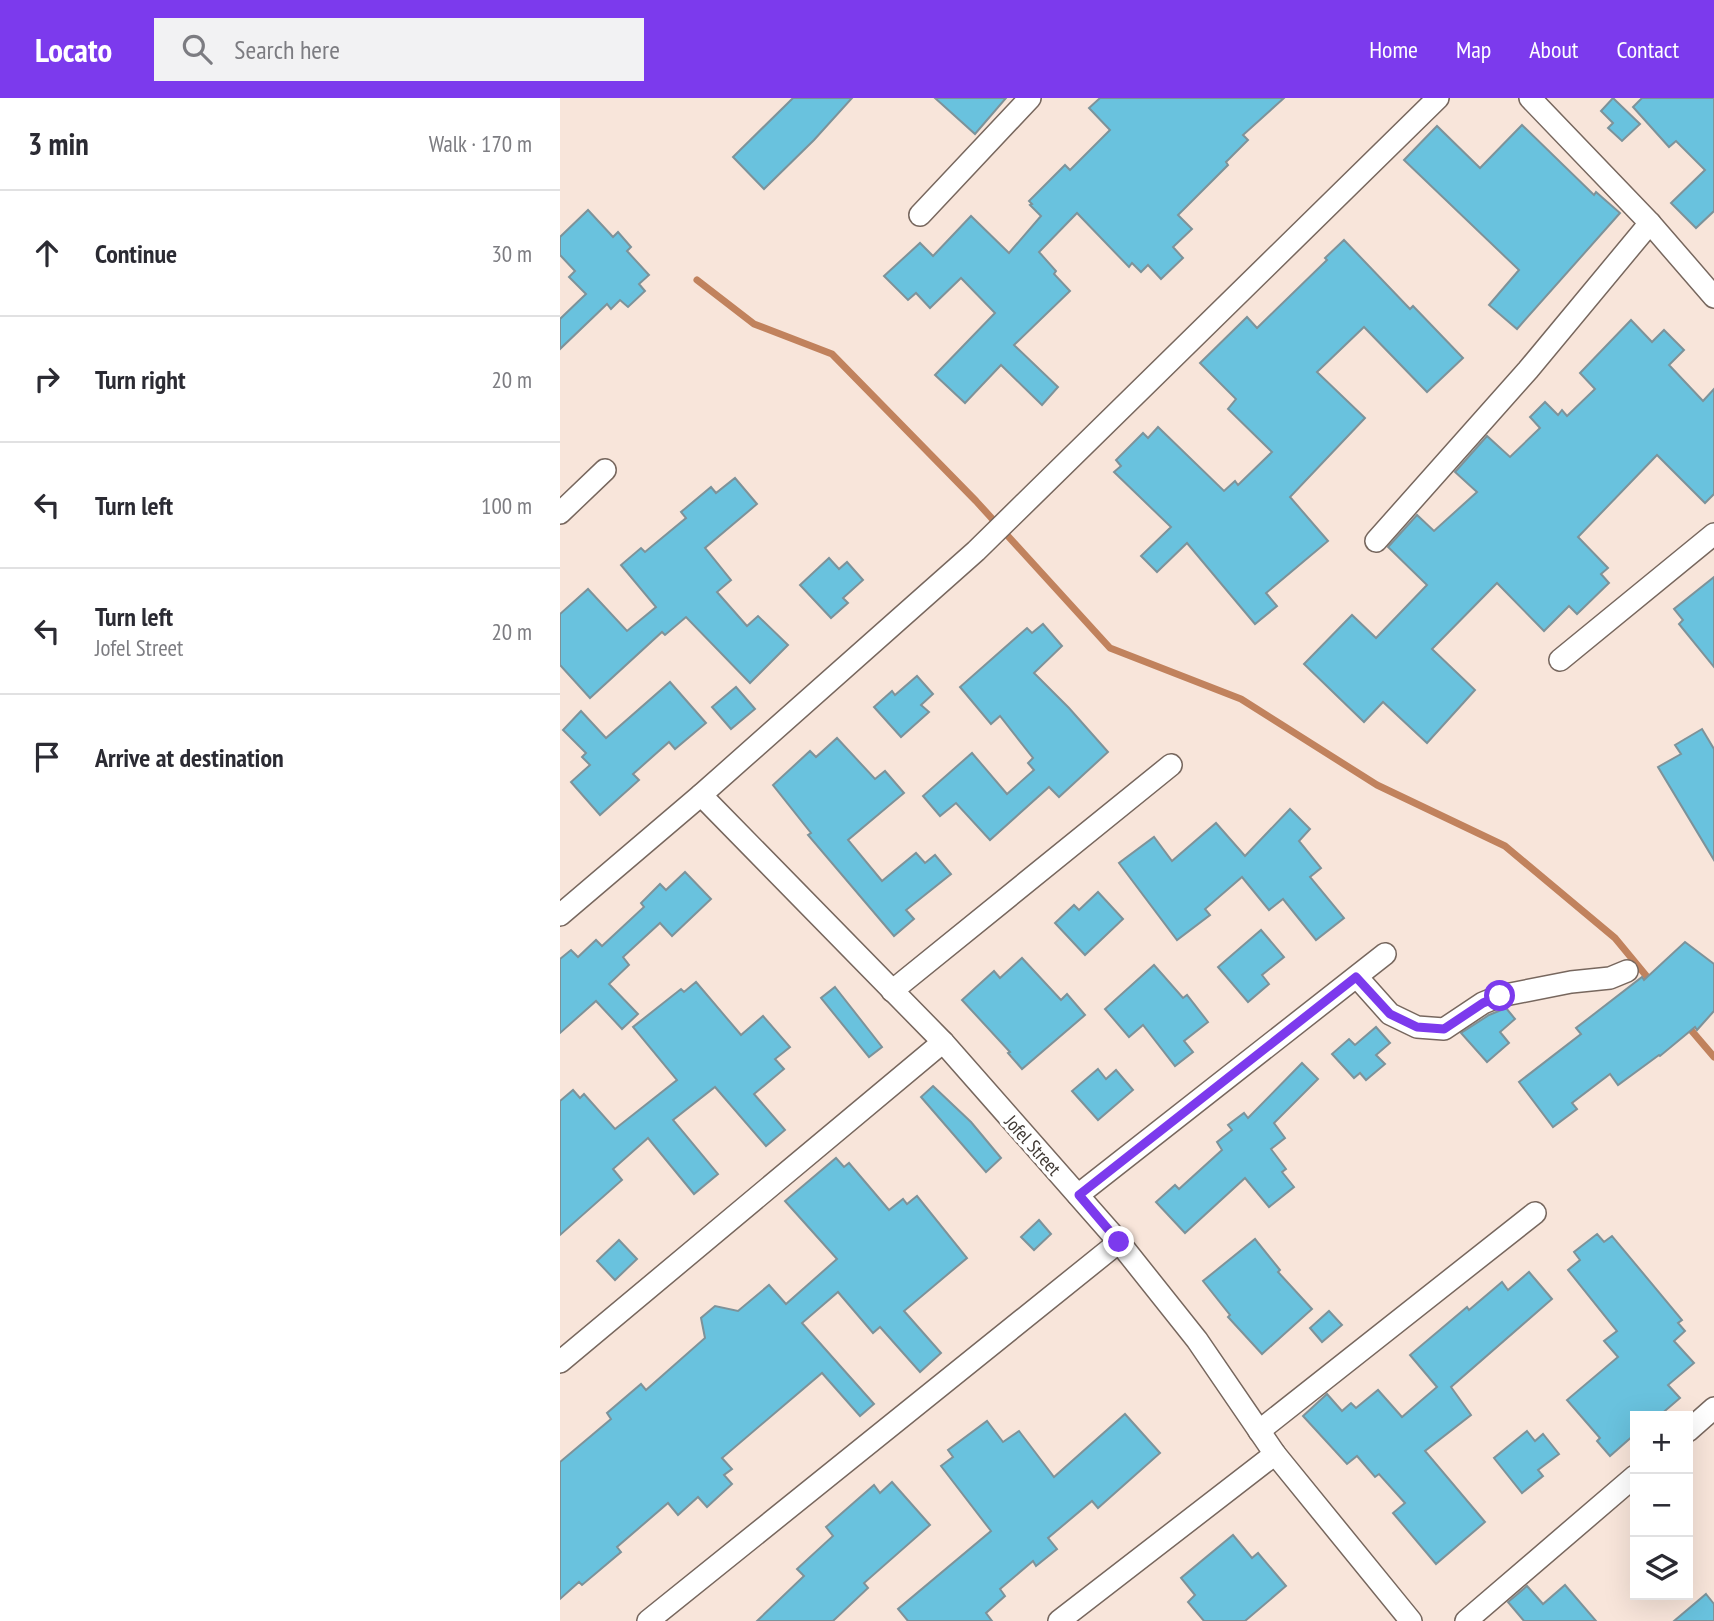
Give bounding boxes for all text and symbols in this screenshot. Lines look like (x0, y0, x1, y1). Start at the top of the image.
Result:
search box (154, 18, 644, 81)
text: Locato (35, 28, 112, 71)
icon: search (178, 30, 216, 68)
text: Search here (234, 33, 340, 66)
text: Home (1369, 34, 1418, 65)
text: Map (1456, 34, 1491, 65)
text: About (1529, 34, 1578, 65)
text: Contact (1616, 34, 1679, 65)
text: 3 min (28, 124, 89, 163)
text: Walk · 170 m (429, 129, 532, 158)
icon: ahead (28, 234, 66, 272)
text: Continue (95, 237, 177, 270)
text: 30 m (491, 239, 532, 268)
icon: right (28, 360, 66, 398)
text: Turn right (95, 363, 186, 396)
text: 20 m (491, 365, 532, 394)
icon: left (28, 486, 66, 524)
text: Turn left (95, 489, 173, 522)
text: 100 m (481, 491, 532, 520)
text: Turn left (95, 600, 173, 633)
icon: left (28, 612, 66, 650)
text: 20 m (491, 617, 532, 646)
text: Jofel Street (95, 633, 183, 662)
icon: arrive (28, 738, 66, 776)
text: Arrive at destination (95, 741, 284, 774)
route start (1484, 980, 1515, 1011)
street label: Jofel Street (999, 1109, 1067, 1181)
route end (1103, 1226, 1134, 1257)
map controls (1630, 1411, 1693, 1600)
button: + (1630, 1411, 1693, 1474)
button: − (1630, 1474, 1693, 1537)
button: layers (1630, 1537, 1693, 1600)

